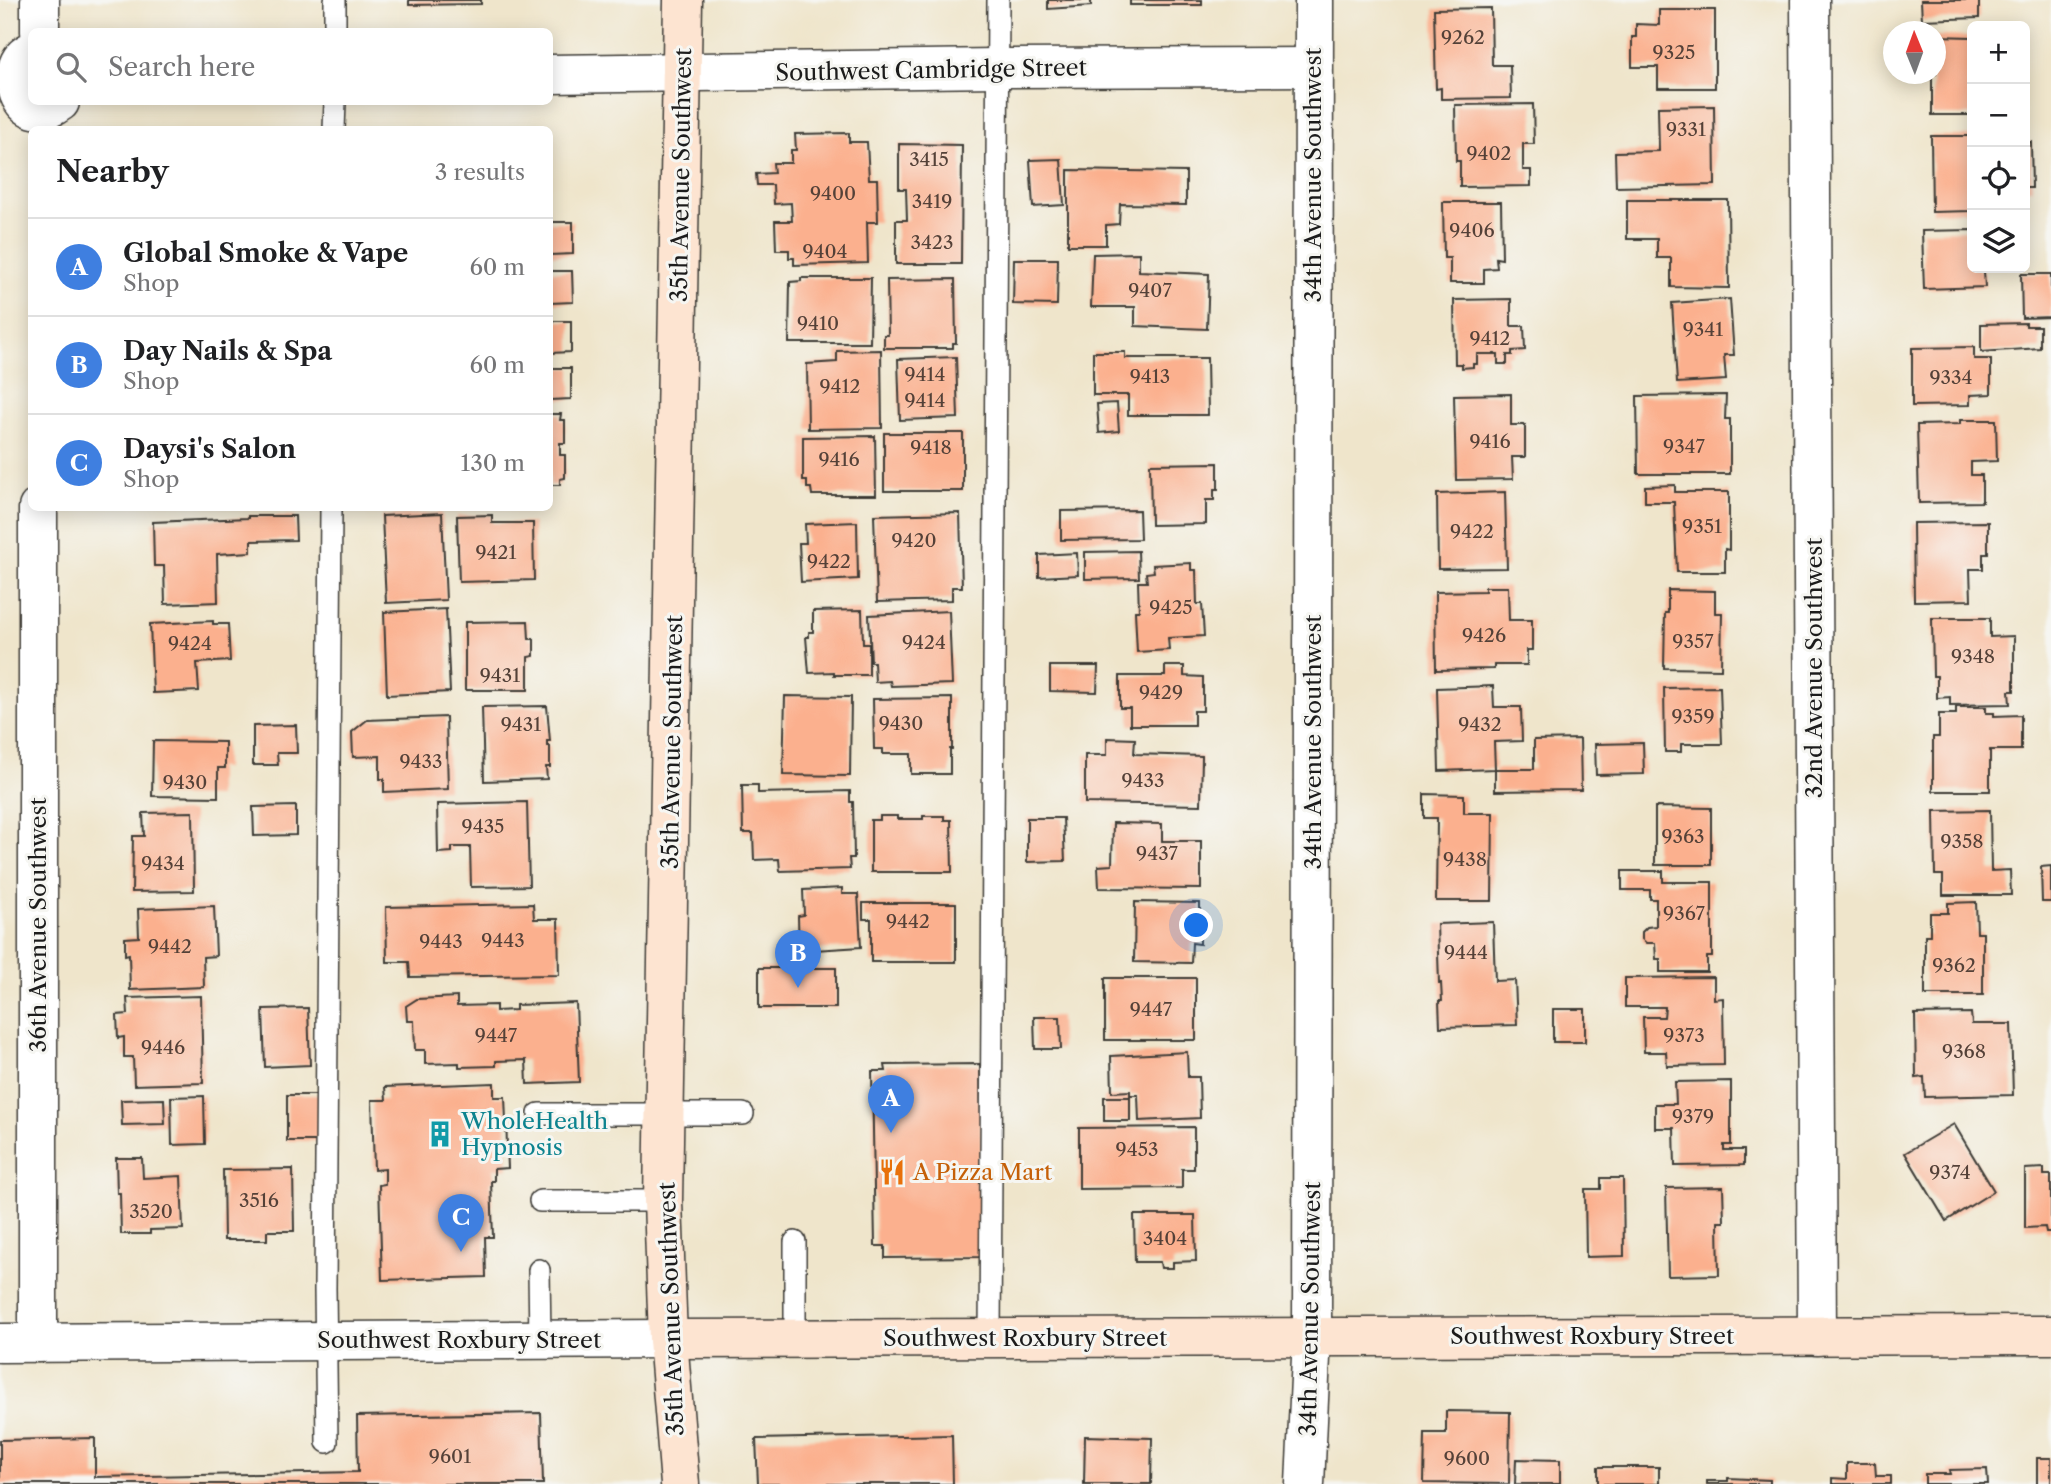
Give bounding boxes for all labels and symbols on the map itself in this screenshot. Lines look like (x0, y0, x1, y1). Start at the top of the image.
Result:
north arrow (1883, 21, 1946, 84)
house number: 9262 (1441, 26, 1485, 49)
house number: 9325 (1653, 41, 1695, 64)
street label: 35th Avenue Southwest (665, 48, 697, 302)
street label: 34th Avenue Southwest (1299, 48, 1327, 302)
street label: Southwest Cambridge Street (775, 53, 1087, 87)
house number: 9331 (1666, 118, 1706, 141)
house number: 9402 (1466, 142, 1512, 165)
house number: 3415 (909, 148, 949, 171)
house number: 9400 (810, 182, 856, 205)
house number: 3419 (912, 190, 952, 213)
house number: 9406 (1449, 219, 1495, 242)
house number: 3423 (911, 231, 953, 254)
house number: 9404 (802, 240, 848, 263)
house number: 9407 (1128, 279, 1172, 302)
house number: 9410 (797, 312, 839, 335)
house number: 9341 (1683, 318, 1723, 341)
house number: 9412 (1469, 327, 1511, 350)
house number: 9414 (904, 363, 946, 386)
house number: 9413 (1130, 365, 1170, 388)
house number: 9334 (1929, 366, 1973, 389)
house number: 9412 (819, 375, 861, 398)
house number: 9414 (904, 389, 946, 412)
house number: 9416 (1469, 430, 1511, 453)
house number: 9347 (1663, 435, 1706, 458)
house number: 9418 (910, 436, 952, 459)
house number: 9416 (818, 448, 860, 471)
house number: 9351 (1682, 515, 1722, 538)
house number: 9422 (1450, 520, 1494, 543)
house number: 9420 (891, 529, 937, 552)
street label: 32nd Avenue Southwest (1800, 538, 1828, 798)
house number: 9421 (475, 541, 517, 564)
house number: 9422 (807, 550, 851, 573)
house number: 9425 (1149, 596, 1193, 619)
street label: 35th Avenue Southwest (656, 615, 688, 869)
street label: 34th Avenue Southwest (1299, 615, 1327, 869)
house number: 9426 (1462, 624, 1506, 647)
house number: 9357 (1672, 630, 1714, 653)
house number: 9424 (902, 631, 946, 654)
house number: 9424 (168, 632, 212, 655)
house number: 9348 (1951, 645, 1995, 668)
house number: 9431 (480, 664, 520, 687)
house number: 9429 (1139, 681, 1183, 704)
house number: 9359 (1671, 705, 1715, 728)
house number: 9430 (879, 712, 923, 735)
house number: 9431 (501, 713, 541, 736)
house number: 9432 (1458, 713, 1502, 736)
house number: 9433 (399, 750, 443, 773)
house number: 9433 (1121, 769, 1165, 792)
house number: 9430 (163, 771, 207, 794)
street label: 36th Avenue Southwest (24, 797, 52, 1053)
house number: 9435 (462, 815, 504, 838)
house number: 9363 (1661, 825, 1705, 848)
house number: 9358 (1940, 830, 1984, 853)
house number: 9437 (1136, 842, 1179, 865)
house number: 9438 (1443, 848, 1487, 871)
house number: 9434 (141, 852, 185, 875)
house number: 9367 (1663, 902, 1706, 925)
your location (1179, 908, 1213, 942)
house number: 9442 (886, 910, 930, 933)
house number: 9443 (481, 929, 525, 952)
house number: 9443 (419, 930, 463, 953)
pin: B (775, 930, 821, 988)
house number: 9442 (148, 935, 192, 958)
house number: 9444 (1444, 941, 1488, 964)
house number: 9362 (1932, 954, 1976, 977)
house number: 9447 (1130, 998, 1173, 1021)
house number: 9447 (475, 1024, 518, 1047)
house number: 9373 (1663, 1024, 1705, 1047)
house number: 9446 (141, 1036, 185, 1059)
house number: 9368 (1942, 1040, 1986, 1063)
pin: A (868, 1075, 914, 1133)
house number: 9379 (1672, 1105, 1714, 1128)
place label: WholeHealth Hypnosis (460, 1107, 608, 1161)
building icon: WholeHealth Hypnosis (425, 1119, 455, 1149)
house number: 9453 (1116, 1138, 1158, 1161)
restaurant icon: A Pizza Mart (877, 1157, 907, 1187)
place label: A Pizza Mart (912, 1158, 1052, 1186)
house number: 9374 (1929, 1161, 1971, 1184)
street label: 34th Avenue Southwest (1294, 1181, 1326, 1437)
street label: 35th Avenue Southwest (653, 1182, 689, 1436)
house number: 3516 (239, 1189, 279, 1212)
pin: C (438, 1194, 484, 1252)
house number: 3520 (129, 1200, 173, 1223)
house number: 3404 (1143, 1227, 1187, 1250)
street label: Southwest Roxbury Street (1450, 1322, 1734, 1350)
street label: Southwest Roxbury Street (883, 1324, 1167, 1352)
street label: Southwest Roxbury Street (317, 1326, 601, 1354)
house number: 9601 (429, 1445, 471, 1468)
house number: 9600 (1444, 1447, 1490, 1470)

